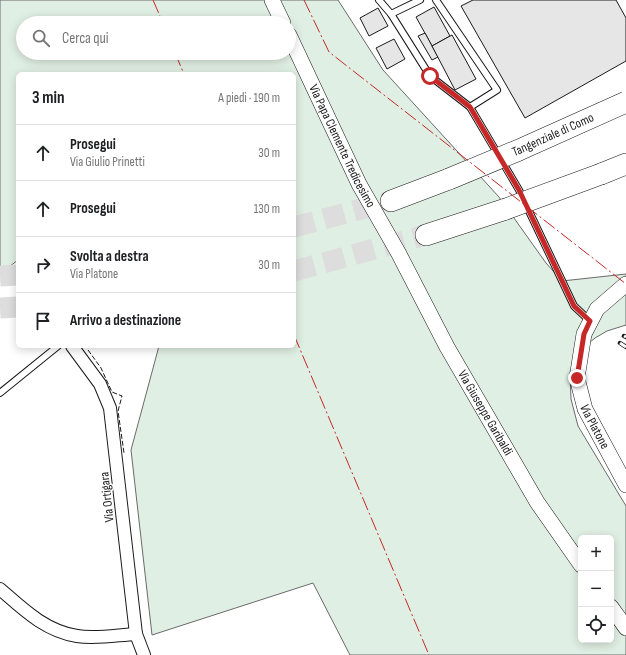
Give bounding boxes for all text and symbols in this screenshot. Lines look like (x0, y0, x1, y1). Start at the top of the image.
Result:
search box (16, 16, 296, 60)
icon: search (30, 27, 52, 49)
text: Cerca qui (62, 29, 109, 48)
route start (421, 67, 439, 85)
street label: Via Papa Clemente Tredicesimo (305, 82, 379, 210)
text: 3 min (32, 88, 65, 108)
text: A piedi · 190 m (218, 90, 280, 106)
street label: Tangenziale di Como (510, 109, 596, 160)
text: Prosegui (70, 135, 116, 154)
icon: ahead (32, 142, 54, 164)
text: 30 m (258, 145, 280, 161)
text: Via Giulio Prinetti (70, 154, 145, 170)
icon: ahead (32, 198, 54, 220)
text: Prosegui (70, 199, 116, 218)
text: 130 m (254, 201, 280, 217)
text: Svolta a destra (70, 247, 149, 266)
icon: right (32, 254, 54, 276)
text: 30 m (258, 257, 280, 273)
text: Via Platone (70, 266, 118, 282)
icon: arrive (32, 310, 54, 332)
text: Arrivo a destinazione (70, 311, 181, 330)
street label: Via Giuseppe Garibaldi (454, 367, 516, 458)
route end (568, 369, 586, 387)
street label: Via Platone (576, 403, 613, 452)
street label: Via Ortigara (96, 471, 118, 523)
map controls (578, 535, 614, 643)
button: + (578, 535, 614, 571)
button: − (578, 571, 614, 607)
button: locate (578, 607, 614, 643)

